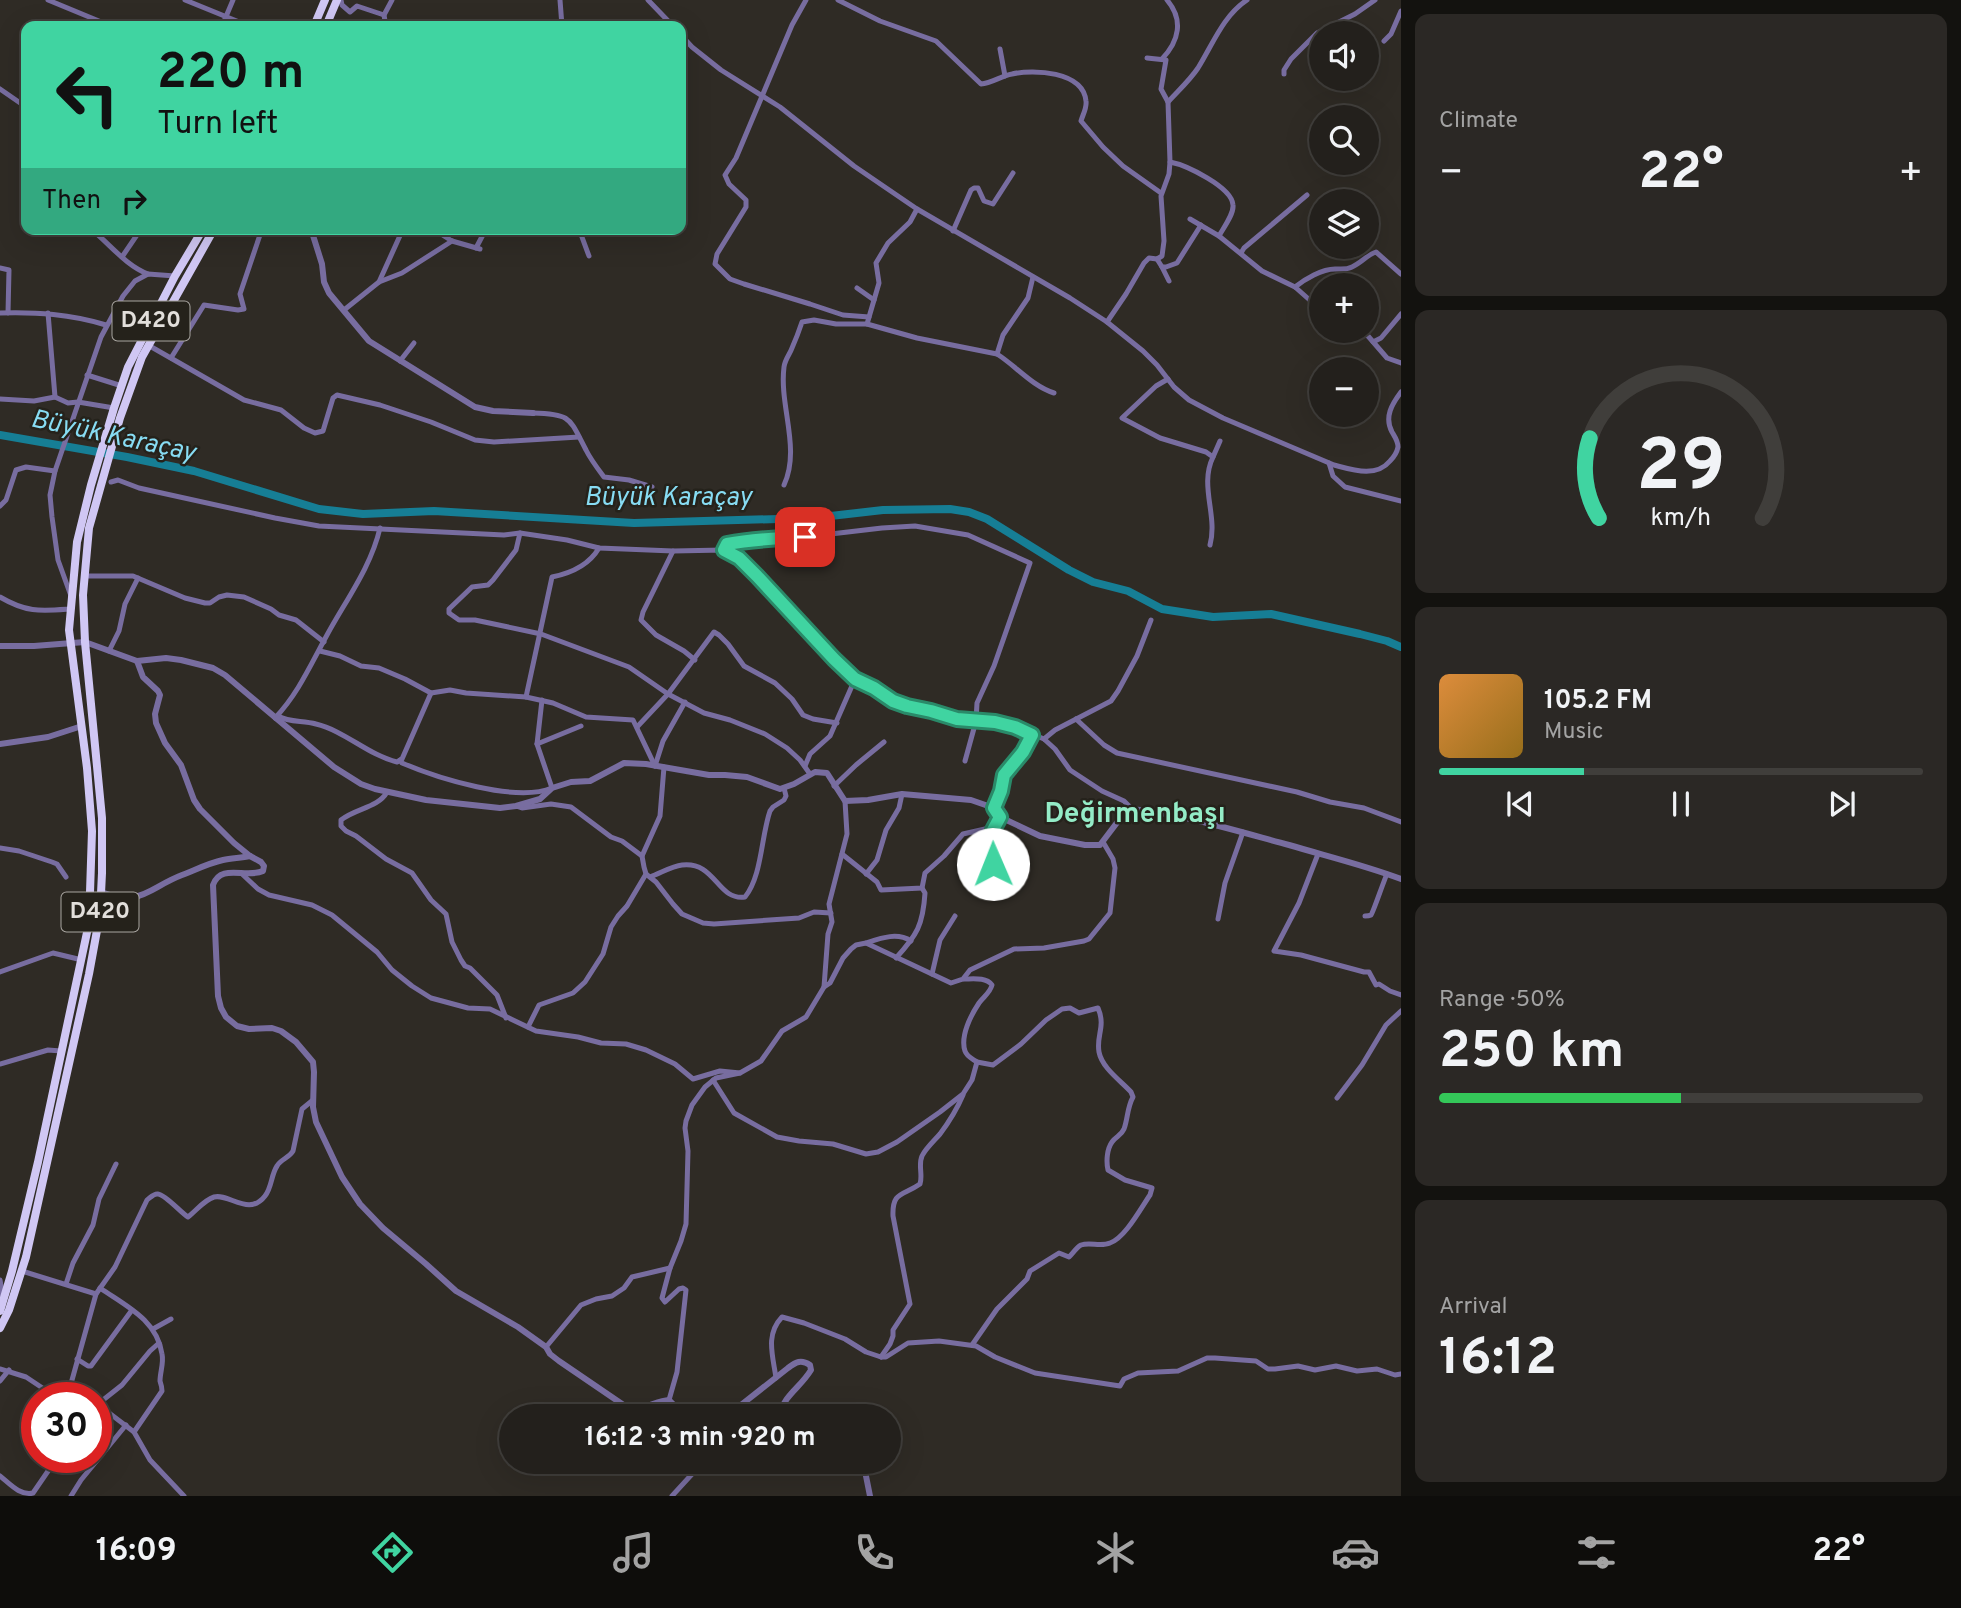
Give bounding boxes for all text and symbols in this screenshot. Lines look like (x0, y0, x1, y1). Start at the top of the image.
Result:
map controls (1309, 21, 1379, 427)
button: sound (1309, 21, 1379, 91)
text: 220 m (157, 44, 304, 106)
icon: left (42, 49, 133, 140)
text: Turn left (157, 105, 278, 145)
button: search (1309, 105, 1379, 175)
text: Climate (1439, 107, 1518, 136)
text: 22° (1638, 141, 1724, 207)
text: − (1439, 150, 1464, 199)
text: + (1898, 150, 1923, 199)
icon: right (115, 182, 153, 220)
text: Then (42, 185, 101, 218)
button: layers (1309, 189, 1379, 259)
button: + (1309, 273, 1379, 343)
road number: D420 (113, 302, 190, 340)
button: − (1309, 357, 1379, 427)
water label: Büyük Karaçay (28, 403, 200, 471)
text: 29 (1636, 424, 1726, 516)
water label: Büyük Karaçay (584, 482, 753, 515)
text: km/h (1651, 502, 1711, 534)
pin (775, 507, 835, 567)
icon: arrive (786, 518, 824, 556)
text: 105.2 FM (1544, 685, 1652, 718)
text: Music (1544, 718, 1604, 747)
icon: previous (1501, 785, 1539, 823)
icon: pause (1662, 785, 1700, 823)
icon: next (1823, 785, 1861, 823)
district label: Değirmenbaşı (1044, 797, 1226, 833)
position arrow (956, 827, 1030, 901)
road number: D420 (62, 892, 138, 931)
text: Range · 50% (1439, 986, 1565, 1015)
text: 250 km (1439, 1020, 1624, 1086)
text: Arrival (1439, 1293, 1508, 1322)
text: 16:12 (1439, 1327, 1557, 1393)
speed limit sign: 30 (21, 1382, 112, 1473)
text: 16:12 · 3 min · 920 m (585, 1422, 815, 1455)
icon: directions (368, 1528, 417, 1577)
icon: music (609, 1528, 658, 1577)
icon: phone (850, 1528, 899, 1577)
icon: climate (1091, 1528, 1140, 1577)
icon: car (1331, 1528, 1380, 1577)
icon: filters (1572, 1528, 1621, 1577)
text: 16:09 (96, 1532, 177, 1572)
text: 22° (1813, 1532, 1865, 1572)

